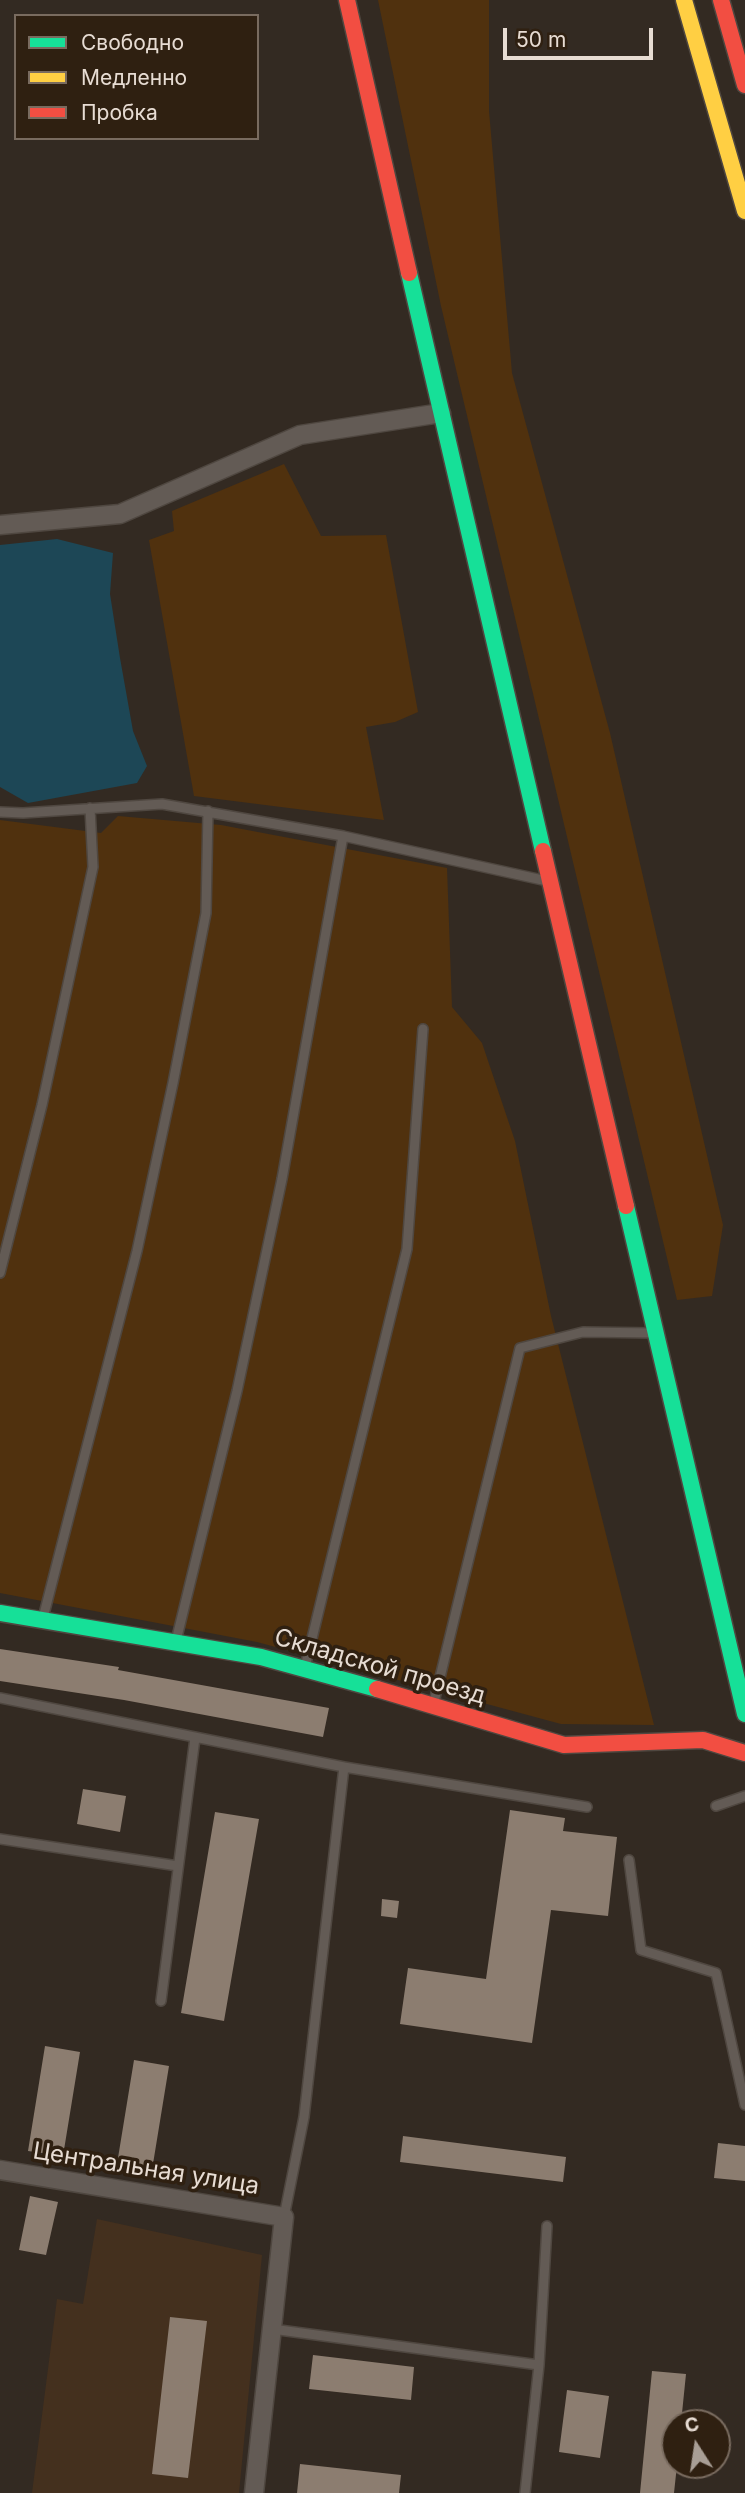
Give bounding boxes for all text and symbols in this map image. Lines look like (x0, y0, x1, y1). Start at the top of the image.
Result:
legend (14, 14, 259, 140)
scale bar (507, 14, 658, 58)
text: 50 m (516, 27, 566, 52)
text: Свободно (81, 30, 184, 55)
text: Медленно (81, 65, 187, 90)
text: Пробка (81, 100, 158, 125)
street label: Складской проезд (271, 1623, 489, 1711)
street label: Центральная улица (31, 2137, 261, 2201)
north arrow (661, 2409, 731, 2479)
text: С (683, 2412, 701, 2438)

